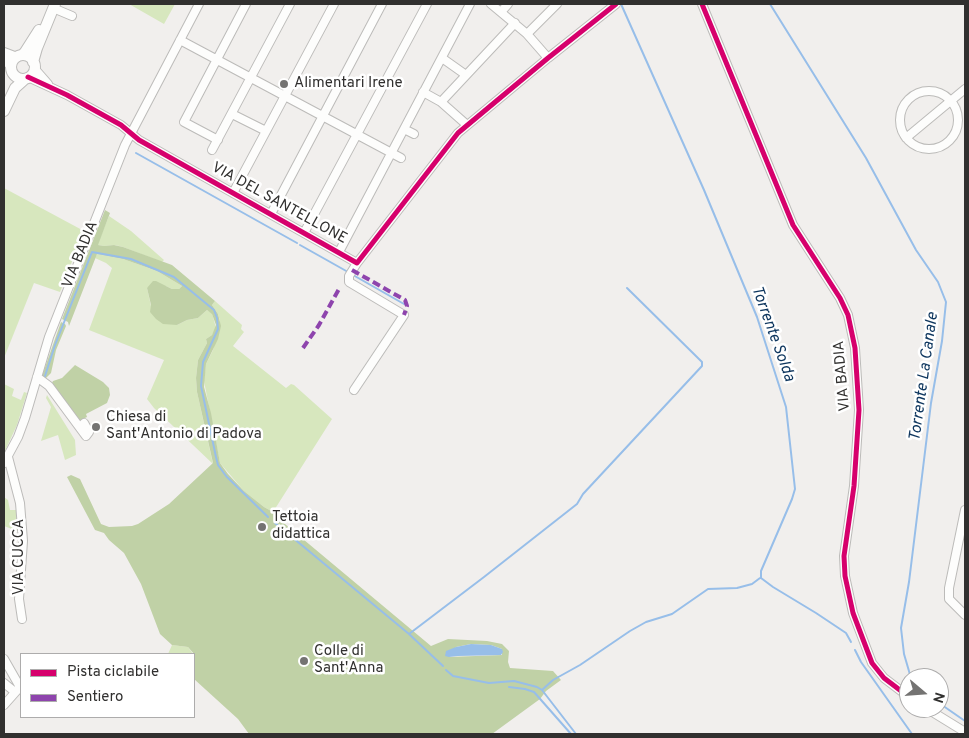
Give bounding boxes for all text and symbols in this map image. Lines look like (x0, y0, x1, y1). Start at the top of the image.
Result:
place label: Alimentari Irene (294, 75, 403, 93)
marker: Alimentari Irene (278, 78, 290, 90)
street label: VIA DEL SANTELLONE (208, 159, 350, 249)
street label: VIA BADIA (59, 219, 103, 291)
water label: Torrente Solda (746, 284, 798, 384)
water label: Torrente La Canale (906, 311, 944, 443)
street label: VIA BADIA (831, 340, 855, 412)
place label: Chiesa di Sant'Antonio di Padova (106, 409, 262, 444)
marker: Chiesa di Sant'Antonio di Padova (90, 421, 102, 433)
place label: Tettoia didattica (272, 509, 330, 544)
street label: VIA CUCCA (11, 519, 29, 595)
marker: Tettoia didattica (256, 521, 268, 533)
place label: Colle di Sant'Anna (314, 643, 383, 678)
legend (20, 653, 195, 718)
marker: Colle di Sant'Anna (298, 655, 310, 667)
text: Pista ciclabile (67, 663, 159, 682)
north arrow (899, 668, 949, 718)
text: Sentiero (67, 688, 123, 707)
text: N (928, 690, 947, 705)

